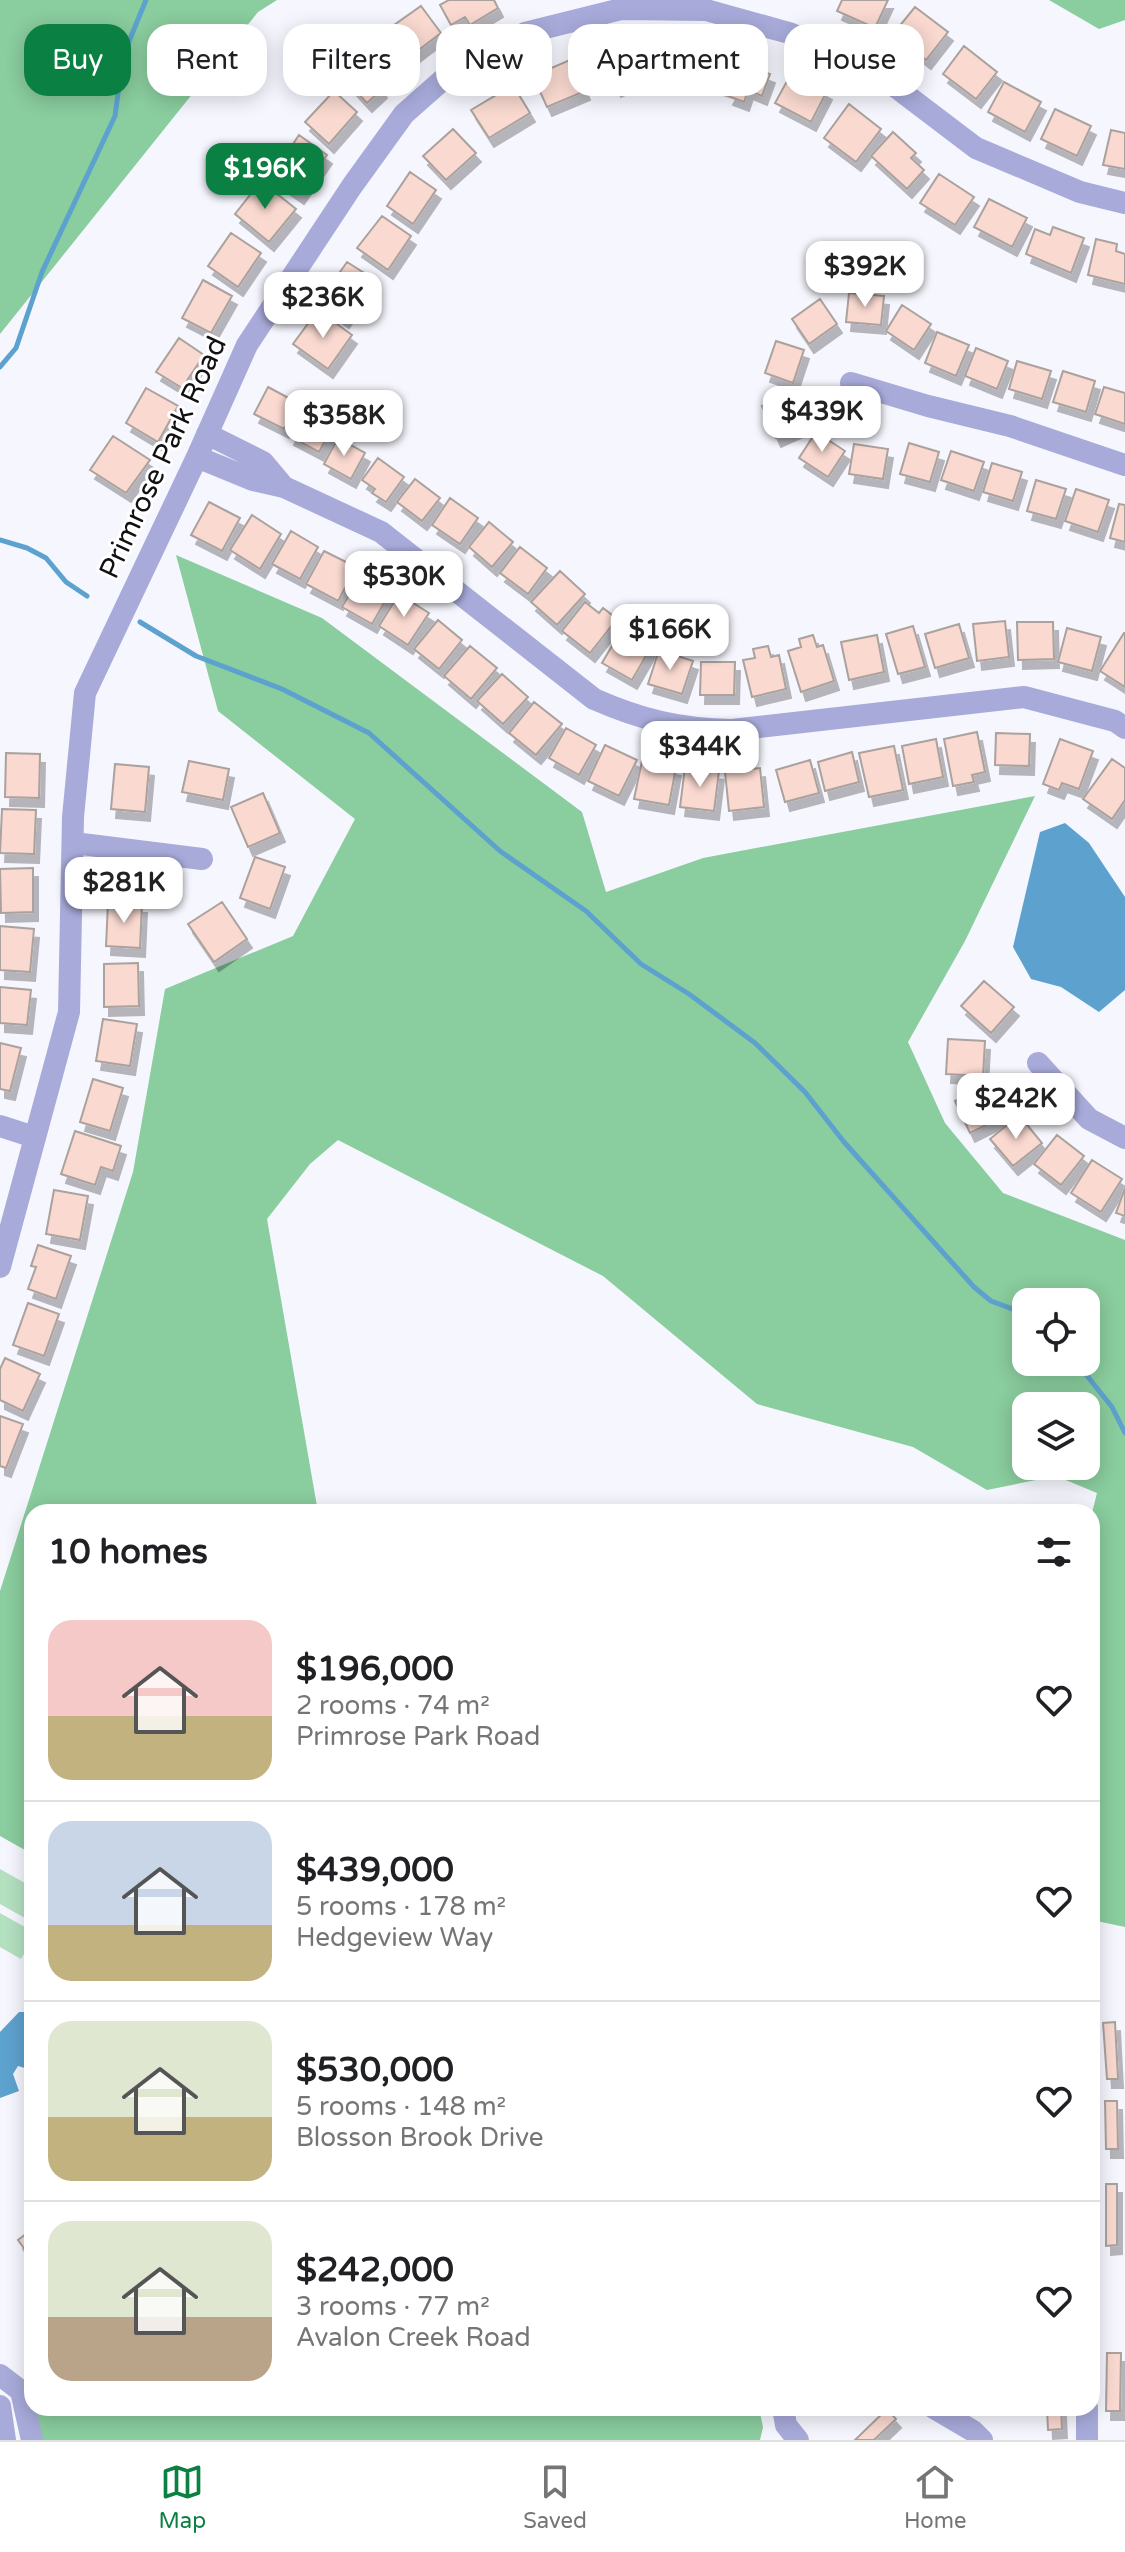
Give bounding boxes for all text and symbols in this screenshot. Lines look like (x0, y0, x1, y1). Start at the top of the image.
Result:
chip: Buy (24, 24, 131, 96)
chip: Rent (147, 24, 267, 96)
chip: Filters (283, 24, 420, 96)
chip: New (436, 24, 552, 96)
chip: Apartment (568, 24, 768, 96)
chip: House (784, 24, 924, 96)
pin: $196K (209, 143, 321, 211)
text: $196K (224, 153, 306, 184)
pin: $392K (809, 241, 921, 309)
text: $392K (824, 251, 906, 282)
pin: $236K (267, 272, 379, 340)
text: $236K (282, 282, 364, 313)
street label: Primrose Park Road (92, 331, 234, 584)
pin: $439K (766, 386, 878, 454)
pin: $358K (288, 390, 400, 458)
text: $439K (781, 396, 863, 427)
text: $358K (303, 400, 385, 431)
pin: $530K (348, 551, 460, 619)
text: $530K (363, 561, 445, 592)
pin: $166K (614, 604, 726, 672)
text: $166K (629, 614, 711, 645)
pin: $344K (644, 721, 756, 789)
text: $344K (659, 731, 741, 762)
pin: $281K (68, 857, 180, 925)
text: $281K (83, 867, 165, 898)
pin: $242K (960, 1073, 1072, 1141)
text: $242K (975, 1083, 1057, 1114)
map controls (1012, 1288, 1100, 1480)
button: locate (1012, 1288, 1100, 1376)
button: layers (1012, 1392, 1100, 1480)
icon: filters (1032, 1530, 1076, 1574)
text: 10 homes (48, 1532, 208, 1573)
text: $196,000 (296, 1649, 454, 1690)
icon: home (112, 1652, 208, 1748)
icon: heart (1032, 1678, 1076, 1722)
text: 2 rooms · 74 m² (296, 1690, 490, 1721)
text: Primrose Park Road (296, 1721, 541, 1752)
text: $439,000 (296, 1850, 454, 1891)
icon: home (112, 1853, 208, 1949)
icon: heart (1032, 1879, 1076, 1923)
text: 5 rooms · 178 m² (296, 1891, 506, 1922)
text: Hedgeview Way (296, 1922, 493, 1953)
text: $530,000 (296, 2050, 454, 2091)
icon: home (112, 2053, 208, 2149)
icon: heart (1032, 2079, 1076, 2123)
text: 5 rooms · 148 m² (296, 2091, 506, 2122)
text: Blosson Brook Drive (296, 2122, 543, 2153)
text: $242,000 (296, 2250, 454, 2291)
icon: home (112, 2253, 208, 2349)
icon: heart (1032, 2279, 1076, 2323)
text: 3 rooms · 77 m² (296, 2291, 490, 2322)
text: Avalon Creek Road (296, 2322, 531, 2353)
tab: Map (159, 2460, 206, 2534)
tab: Saved (523, 2460, 587, 2534)
tab: Home (904, 2460, 966, 2534)

